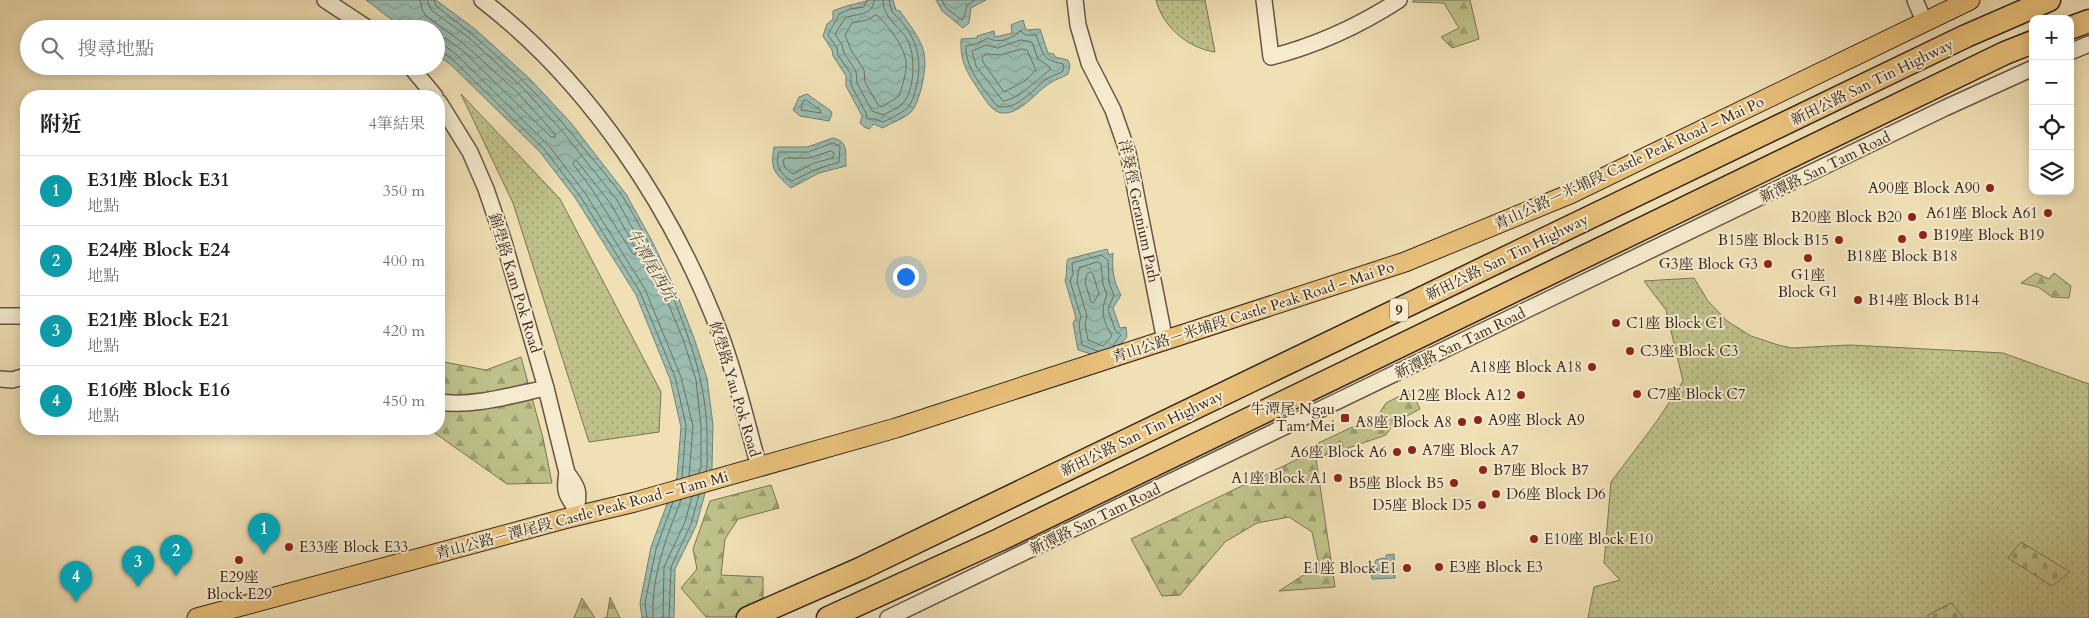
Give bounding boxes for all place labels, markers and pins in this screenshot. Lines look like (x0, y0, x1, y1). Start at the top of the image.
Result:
place label: A90座 Block A90 (1868, 178, 1980, 198)
marker: A90座 Block A90 (1984, 182, 1996, 194)
place label: A61座 Block A61 (1926, 203, 2038, 223)
place label: B20座 Block B20 (1791, 207, 1902, 227)
marker: A61座 Block A61 (2042, 207, 2054, 219)
marker: B20座 Block B20 (1906, 211, 1918, 223)
place label: B19座 Block B19 (1933, 225, 2044, 245)
marker: B19座 Block B19 (1917, 229, 1929, 241)
place label: B15座 Block B15 (1718, 230, 1829, 250)
marker: B18座 Block B18 (1896, 233, 1908, 245)
marker: B15座 Block B15 (1833, 234, 1845, 246)
place label: B18座 Block B18 (1846, 246, 1958, 266)
marker: G1座 Block G1 (1802, 252, 1814, 264)
place label: G3座 Block G3 (1659, 254, 1758, 274)
marker: G3座 Block G3 (1762, 258, 1774, 270)
place label: G1座 Block G1 (1778, 265, 1838, 302)
place label: B14座 Block B14 (1868, 290, 1979, 310)
marker: B14座 Block B14 (1852, 294, 1864, 306)
place label: C1座 Block C1 (1626, 313, 1724, 333)
marker: C1座 Block C1 (1610, 317, 1622, 329)
place label: C3座 Block C3 (1640, 341, 1738, 361)
marker: C3座 Block C3 (1624, 345, 1636, 357)
place label: A18座 Block A18 (1470, 357, 1582, 377)
marker: A18座 Block A18 (1586, 361, 1598, 373)
place label: C7座 Block C7 (1647, 384, 1746, 404)
place label: A12座 Block A12 (1399, 385, 1511, 405)
marker: C7座 Block C7 (1631, 388, 1643, 400)
marker: A12座 Block A12 (1515, 389, 1527, 401)
place label: 牛潭尾 Ngau Tam Mei (1250, 399, 1335, 436)
place label: A9座 Block A9 (1488, 410, 1585, 430)
marker: 牛潭尾 Ngau Tam Mei (1339, 412, 1351, 424)
place label: A8座 Block A8 (1355, 412, 1452, 432)
marker: A9座 Block A9 (1472, 414, 1484, 426)
marker: A8座 Block A8 (1456, 416, 1468, 428)
place label: A7座 Block A7 (1422, 440, 1519, 460)
place label: A6座 Block A6 (1290, 442, 1387, 462)
marker: A7座 Block A7 (1406, 444, 1418, 456)
marker: A6座 Block A6 (1391, 446, 1403, 458)
place label: B7座 Block B7 (1493, 460, 1589, 480)
marker: B7座 Block B7 (1477, 464, 1489, 476)
place label: A1座 Block A1 (1231, 468, 1328, 488)
marker: A1座 Block A1 (1332, 472, 1344, 484)
place label: B5座 Block B5 (1348, 473, 1444, 493)
marker: B5座 Block B5 (1448, 477, 1460, 489)
place label: D6座 Block D6 (1506, 484, 1606, 504)
marker: D6座 Block D6 (1490, 488, 1502, 500)
place label: D5座 Block D5 (1372, 495, 1472, 515)
marker: D5座 Block D5 (1476, 499, 1488, 511)
pin: 1 (248, 513, 280, 554)
place label: E10座 Block E10 (1544, 529, 1654, 549)
marker: E10座 Block E10 (1528, 533, 1540, 545)
pin: 2 (160, 535, 192, 576)
place label: E33座 Block E33 (299, 537, 408, 557)
marker: E33座 Block E33 (283, 541, 295, 553)
pin: 3 (122, 546, 154, 587)
marker: E29座 Block E29 (233, 554, 245, 566)
place label: E3座 Block E3 (1449, 557, 1543, 577)
place label: E1座 Block E1 (1303, 558, 1397, 578)
pin: 4 (60, 561, 92, 602)
marker: E3座 Block E3 (1433, 561, 1445, 573)
marker: E1座 Block E1 (1401, 562, 1413, 574)
place label: E29座 Block E29 (206, 567, 272, 604)

